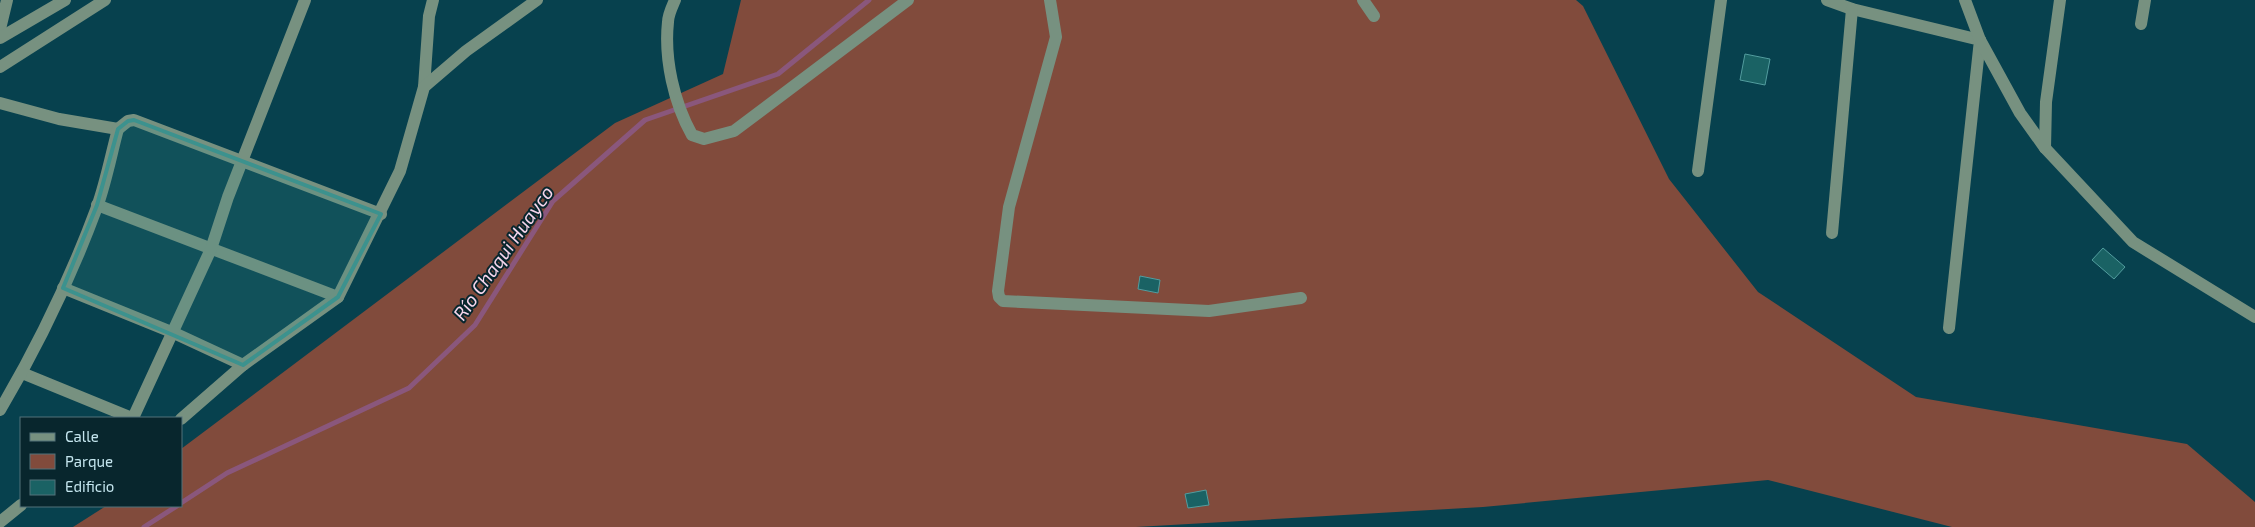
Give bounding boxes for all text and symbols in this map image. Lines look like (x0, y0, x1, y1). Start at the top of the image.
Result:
water label: Río Chaqui Huayco (448, 181, 558, 325)
legend (20, 417, 182, 507)
text: Calle (65, 427, 99, 445)
text: Parque (65, 452, 113, 470)
text: Edificio (65, 477, 114, 495)

